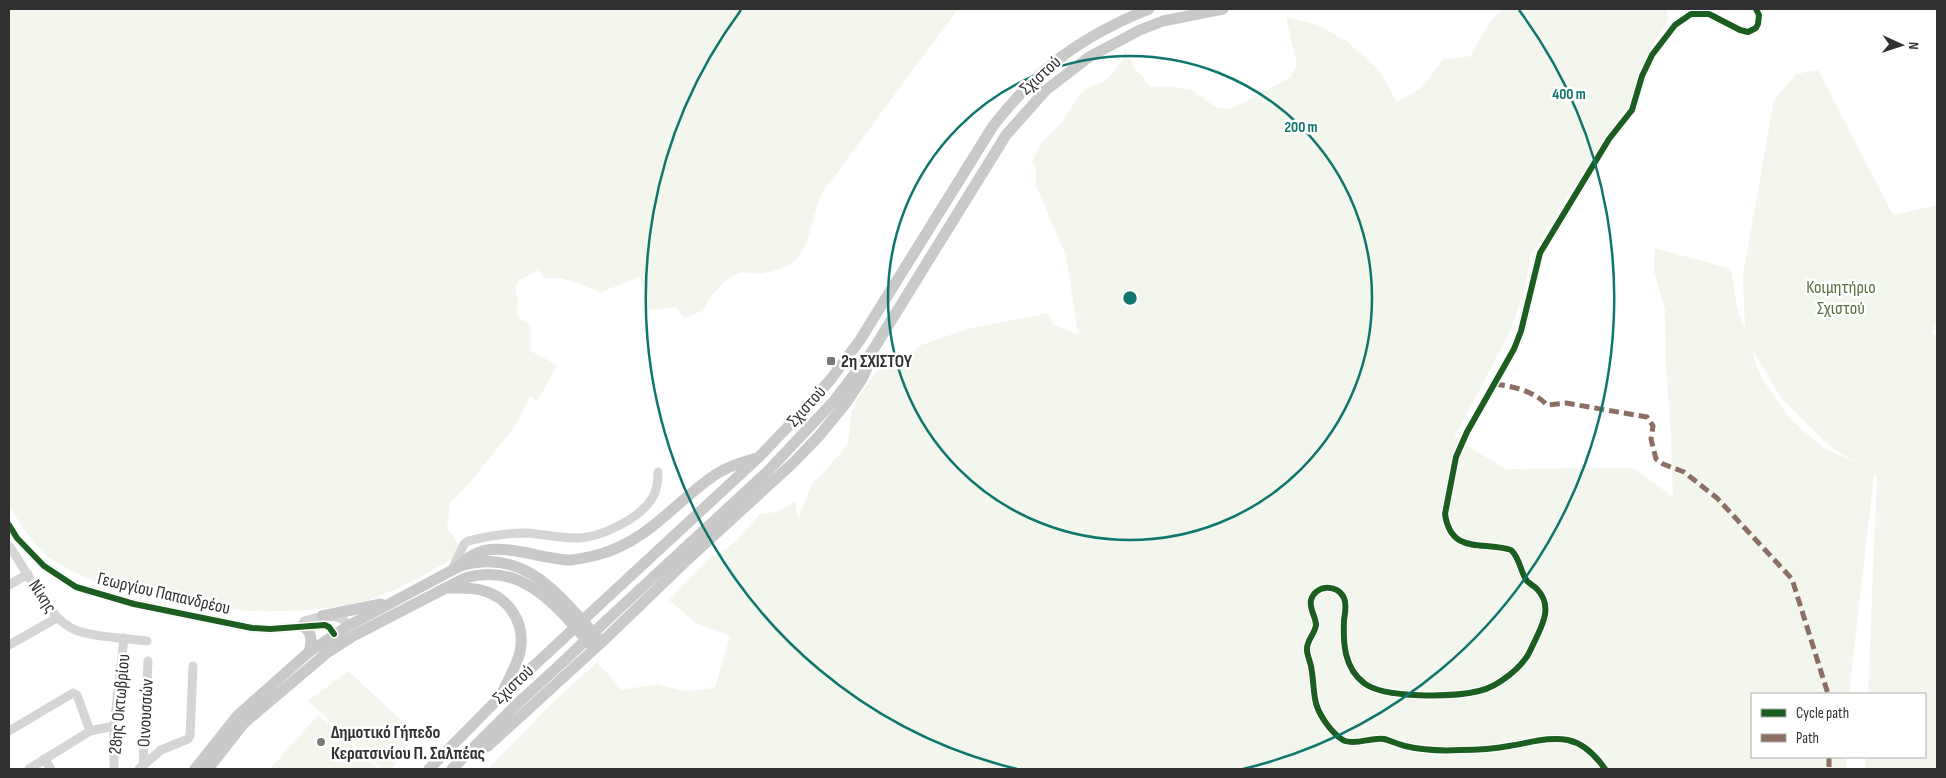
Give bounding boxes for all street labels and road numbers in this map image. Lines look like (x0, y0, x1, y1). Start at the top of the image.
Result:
street label: Σχιστού (1016, 52, 1065, 99)
street label: Σχιστού (783, 382, 830, 431)
street label: Γεωργίου Παπανδρέου (95, 568, 232, 619)
street label: Νίκης (24, 576, 61, 617)
street label: 28ης Οκτωβρίου (105, 653, 134, 755)
street label: Σχιστού (489, 660, 538, 708)
street label: Οινουσσών (133, 678, 158, 748)

